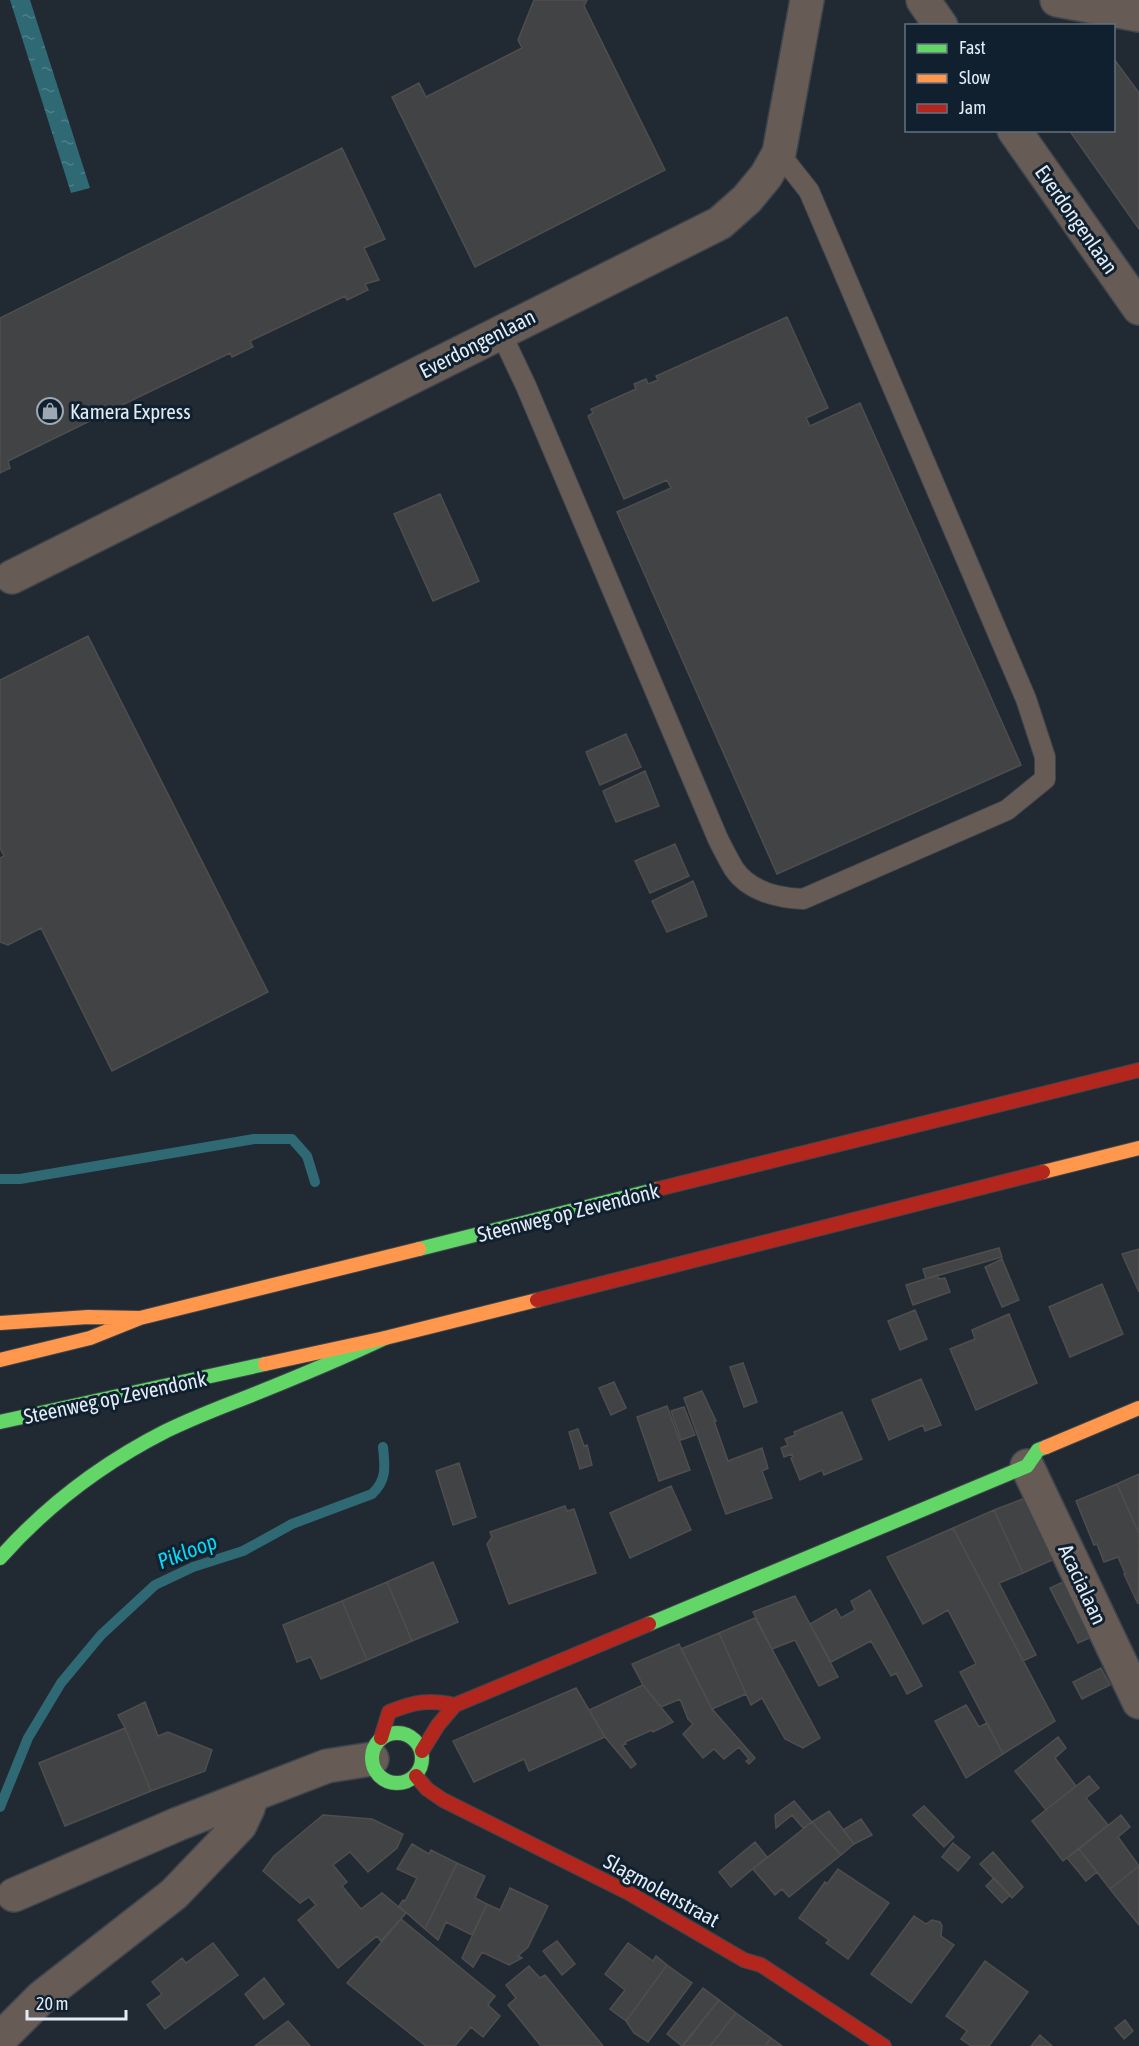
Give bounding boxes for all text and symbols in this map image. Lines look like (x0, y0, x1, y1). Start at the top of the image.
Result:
legend (905, 24, 1115, 132)
text: Fast (959, 37, 986, 58)
text: Slow (959, 67, 990, 88)
text: Jam (959, 97, 986, 118)
street label: Everdongenlaan (1031, 160, 1123, 278)
street label: Everdongenlaan (415, 304, 539, 382)
shop icon: Kamera Express (35, 396, 65, 426)
place label: Kamera Express (70, 399, 191, 423)
street label: Steenweg op Zevendonk (475, 1178, 661, 1246)
street label: Steenweg op Zevendonk (21, 1366, 209, 1428)
water label: Pikloop (154, 1528, 220, 1574)
street label: Acacialaan (1054, 1540, 1112, 1628)
street label: Slagmolenstraat (600, 1848, 724, 1932)
scale bar (27, 1983, 126, 2021)
text: 20 m (36, 1993, 68, 2014)

